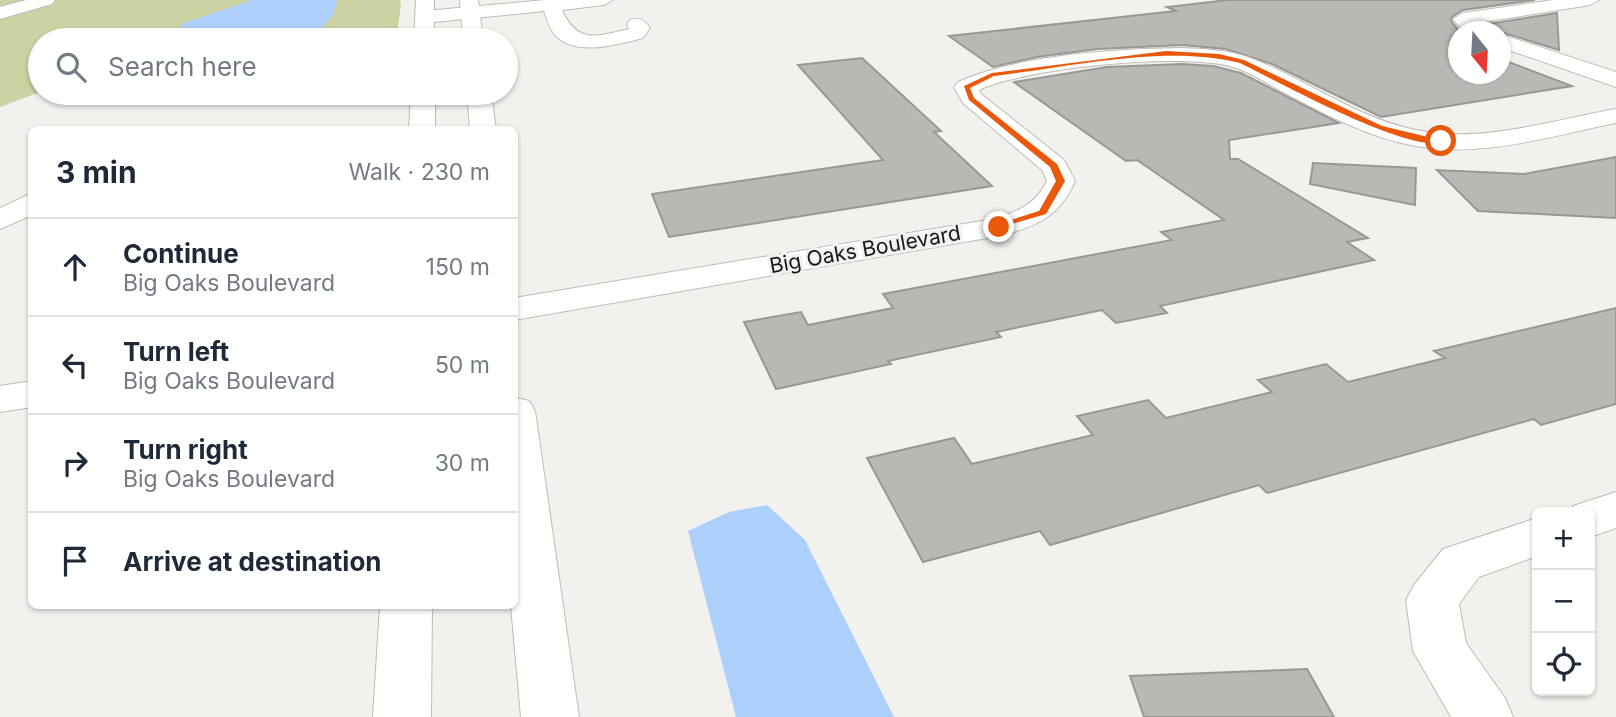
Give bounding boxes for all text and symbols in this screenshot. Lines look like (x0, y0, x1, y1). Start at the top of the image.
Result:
north arrow (1448, 21, 1511, 84)
search box (28, 28, 518, 105)
icon: search (52, 48, 90, 86)
text: Search here (108, 51, 257, 82)
route start (1425, 125, 1456, 156)
text: 3 min (56, 154, 137, 190)
text: Walk · 230 m (348, 158, 490, 186)
route end (983, 211, 1014, 242)
street label: Big Oaks Boulevard (768, 220, 962, 278)
text: Continue (123, 238, 239, 269)
icon: ahead (56, 248, 94, 286)
text: 150 m (426, 253, 490, 281)
text: Big Oaks Boulevard (123, 269, 335, 297)
text: Turn left (123, 336, 229, 367)
icon: left (56, 346, 94, 384)
text: 50 m (435, 351, 490, 379)
text: Big Oaks Boulevard (123, 367, 335, 395)
text: Turn right (123, 434, 248, 465)
icon: right (56, 444, 94, 482)
text: 30 m (435, 449, 490, 477)
text: Big Oaks Boulevard (123, 465, 335, 493)
map controls (1532, 507, 1595, 696)
button: + (1532, 507, 1595, 570)
icon: arrive (56, 542, 94, 580)
text: Arrive at destination (123, 546, 382, 577)
button: − (1532, 570, 1595, 633)
button: locate (1532, 633, 1595, 696)

